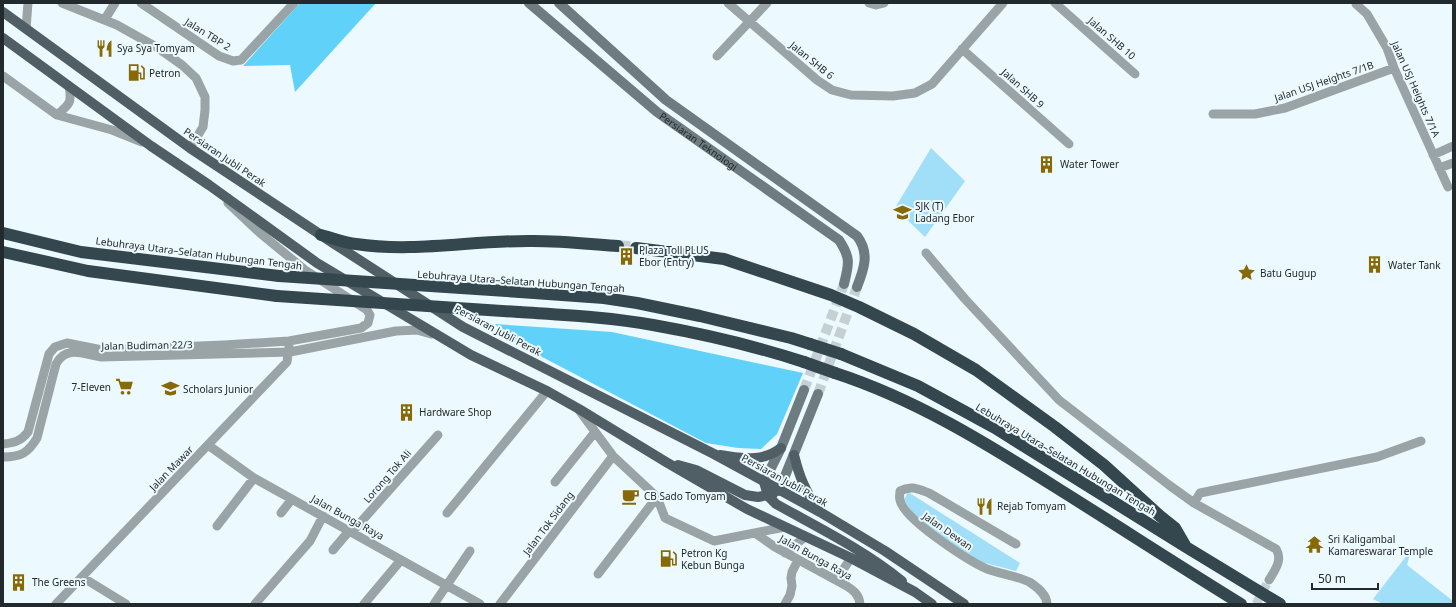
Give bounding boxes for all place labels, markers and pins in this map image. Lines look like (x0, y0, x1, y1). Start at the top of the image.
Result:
restaurant icon: Sya Sya Tomyam (94, 38, 114, 58)
place label: Sya Sya Tomyam (117, 41, 195, 55)
fuel station icon: Petron (126, 63, 146, 83)
place label: Petron (149, 66, 180, 80)
building icon: Water Tower (1037, 154, 1057, 174)
place label: Water Tower (1060, 157, 1119, 171)
place label: SJK (T) Ladang Ebor (915, 199, 974, 225)
school or university icon: SJK (T) Ladang Ebor (892, 202, 912, 222)
place label: Plaza Toll PLUS Ebor (Entry) (639, 243, 709, 269)
building icon: Plaza Toll PLUS Ebor (Entry) (616, 246, 636, 266)
building icon: Water Tank (1365, 255, 1385, 275)
place label: Water Tank (1388, 258, 1441, 272)
place icon: Batu Gugup (1237, 263, 1257, 283)
place label: Batu Gugup (1260, 266, 1316, 280)
supermarket icon: 7-Eleven (114, 377, 134, 397)
school or university icon: Scholars Junior (160, 379, 180, 399)
place label: 7-Eleven (72, 380, 111, 394)
place label: Scholars Junior (183, 382, 253, 396)
building icon: Hardware Shop (396, 402, 416, 422)
place label: Hardware Shop (419, 405, 492, 419)
cafe icon: CB Sado Tomyam (621, 486, 641, 506)
place label: CB Sado Tomyam (644, 489, 726, 503)
restaurant icon: Rejab Tomyam (974, 496, 994, 516)
place label: Rejab Tomyam (997, 499, 1066, 513)
place label: Sri Kaligambal Kamareswarar Temple (1328, 532, 1433, 558)
temple icon: Sri Kaligambal Kamareswarar Temple (1305, 535, 1325, 555)
place label: Petron Kg Kebun Bunga (681, 546, 745, 572)
fuel station icon: Petron Kg Kebun Bunga (658, 549, 678, 569)
building icon: The Greens (9, 572, 29, 592)
place label: The Greens (32, 575, 86, 589)

